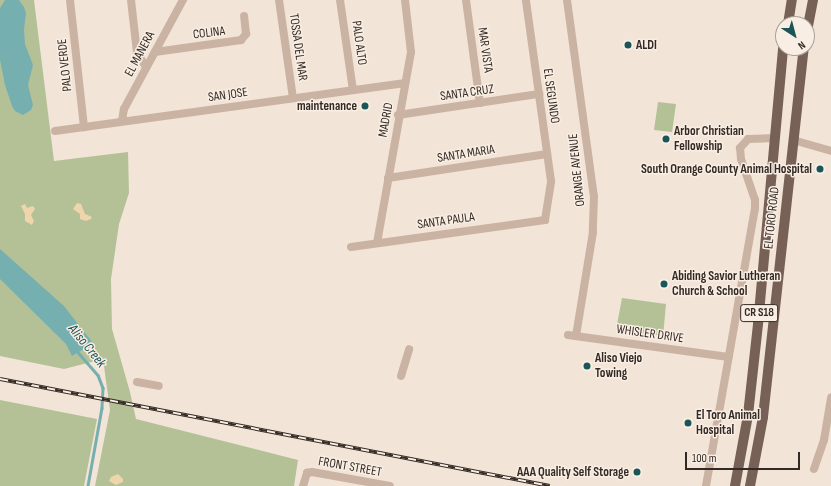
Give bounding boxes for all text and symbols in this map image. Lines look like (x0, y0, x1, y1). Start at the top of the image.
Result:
street label: TOSSA DEL MAR (286, 12, 310, 82)
north arrow (775, 16, 815, 56)
street label: PALO ALTO (348, 20, 370, 66)
street label: COLINA (192, 23, 226, 43)
street label: MAR VISTA (474, 26, 496, 74)
street label: EL MANERA (122, 29, 158, 79)
place label: ALDI (636, 37, 657, 53)
street label: PALO VERDE (54, 38, 76, 92)
text: N (796, 38, 808, 52)
marker: ALDI (623, 40, 633, 50)
street label: EL SEGUNDO (539, 68, 563, 124)
street label: SANTA CRUZ (439, 82, 495, 104)
street label: SAN JOSE (207, 85, 249, 105)
place label: maintenance (297, 98, 357, 114)
marker: maintenance (360, 101, 370, 111)
street label: MADRID (375, 102, 397, 138)
place label: Arbor Christian Fellowship (674, 124, 744, 155)
street label: ORANGE AVENUE (565, 133, 589, 207)
marker: Arbor Christian Fellowship (661, 134, 671, 144)
street label: SANTA MARIA (436, 142, 496, 166)
place label: South Orange County Animal Hospital (641, 161, 812, 177)
marker: South Orange County Animal Hospital (815, 164, 825, 174)
street label: EL TORO ROAD (761, 186, 783, 250)
street label: SANTA PAULA (416, 209, 476, 233)
place label: Abiding Savior Lutheran Church & School (672, 269, 780, 300)
marker: Abiding Savior Lutheran Church & School (659, 279, 669, 289)
road number: CR S18 (740, 303, 778, 323)
water label: Aliso Creek (65, 321, 109, 371)
street label: WHISLER DRIVE (615, 322, 685, 346)
place label: Aliso Viejo Towing (595, 351, 642, 382)
marker: Aliso Viejo Towing (582, 361, 592, 371)
place label: El Toro Animal Hospital (696, 408, 760, 439)
marker: El Toro Animal Hospital (683, 418, 693, 428)
scale bar (687, 444, 802, 470)
text: 100 m (692, 451, 717, 466)
street label: FRONT STREET (317, 454, 383, 480)
place label: AAA Quality Self Storage (517, 464, 629, 480)
marker: AAA Quality Self Storage (632, 467, 642, 477)

